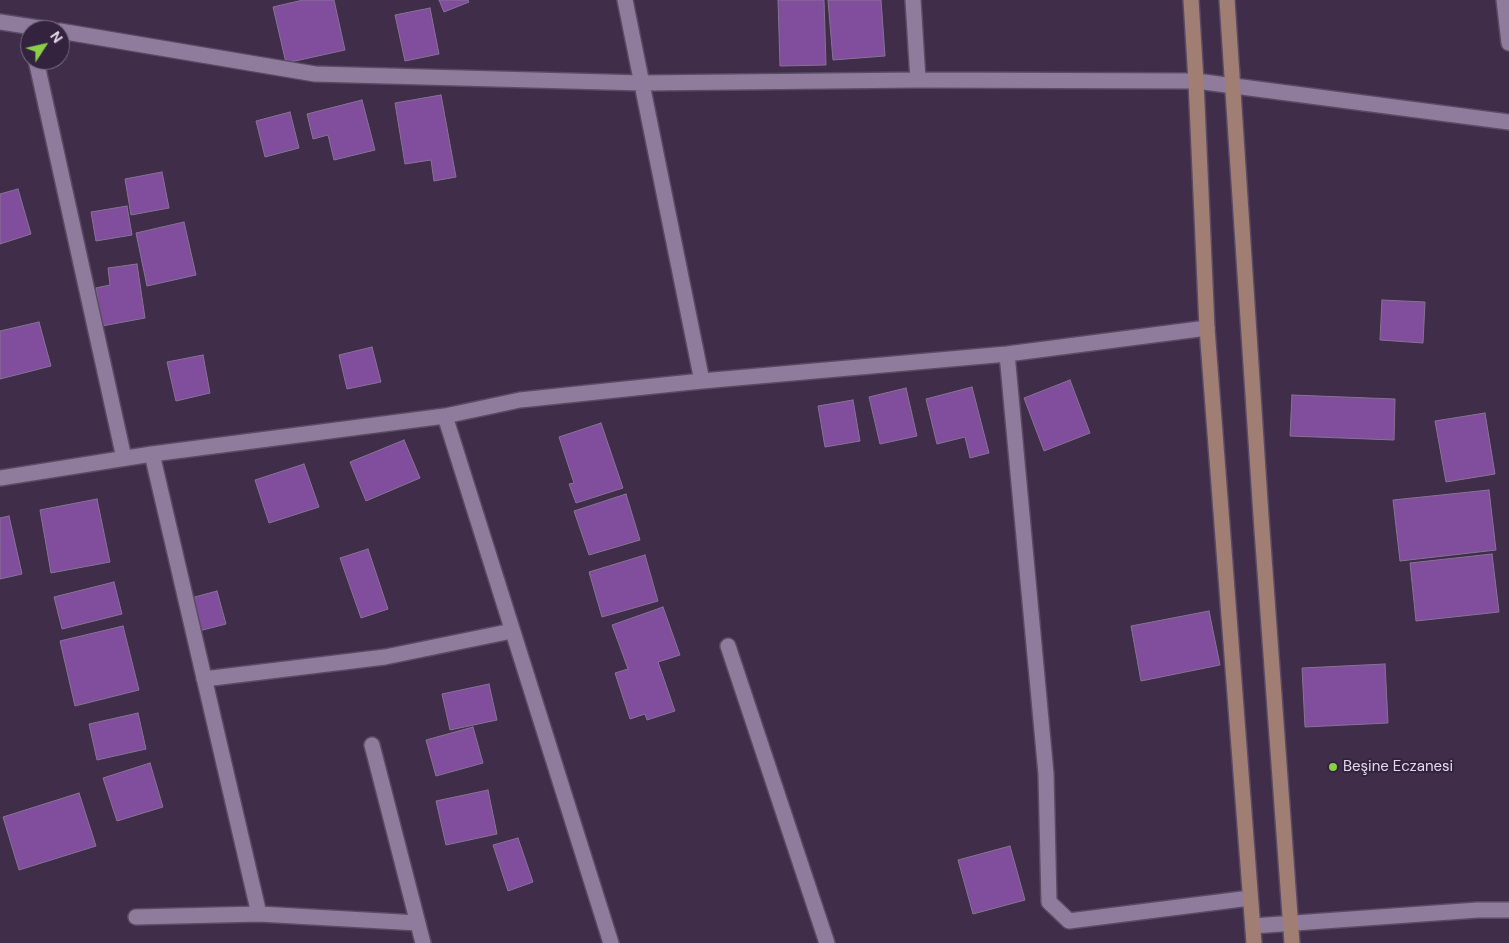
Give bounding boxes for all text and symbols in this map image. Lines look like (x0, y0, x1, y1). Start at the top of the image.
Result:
north arrow (20, 20, 70, 70)
text: N (46, 28, 67, 46)
place label: Beşine Eczanesi (1343, 758, 1453, 776)
marker: Beşine Eczanesi (1327, 761, 1339, 773)

